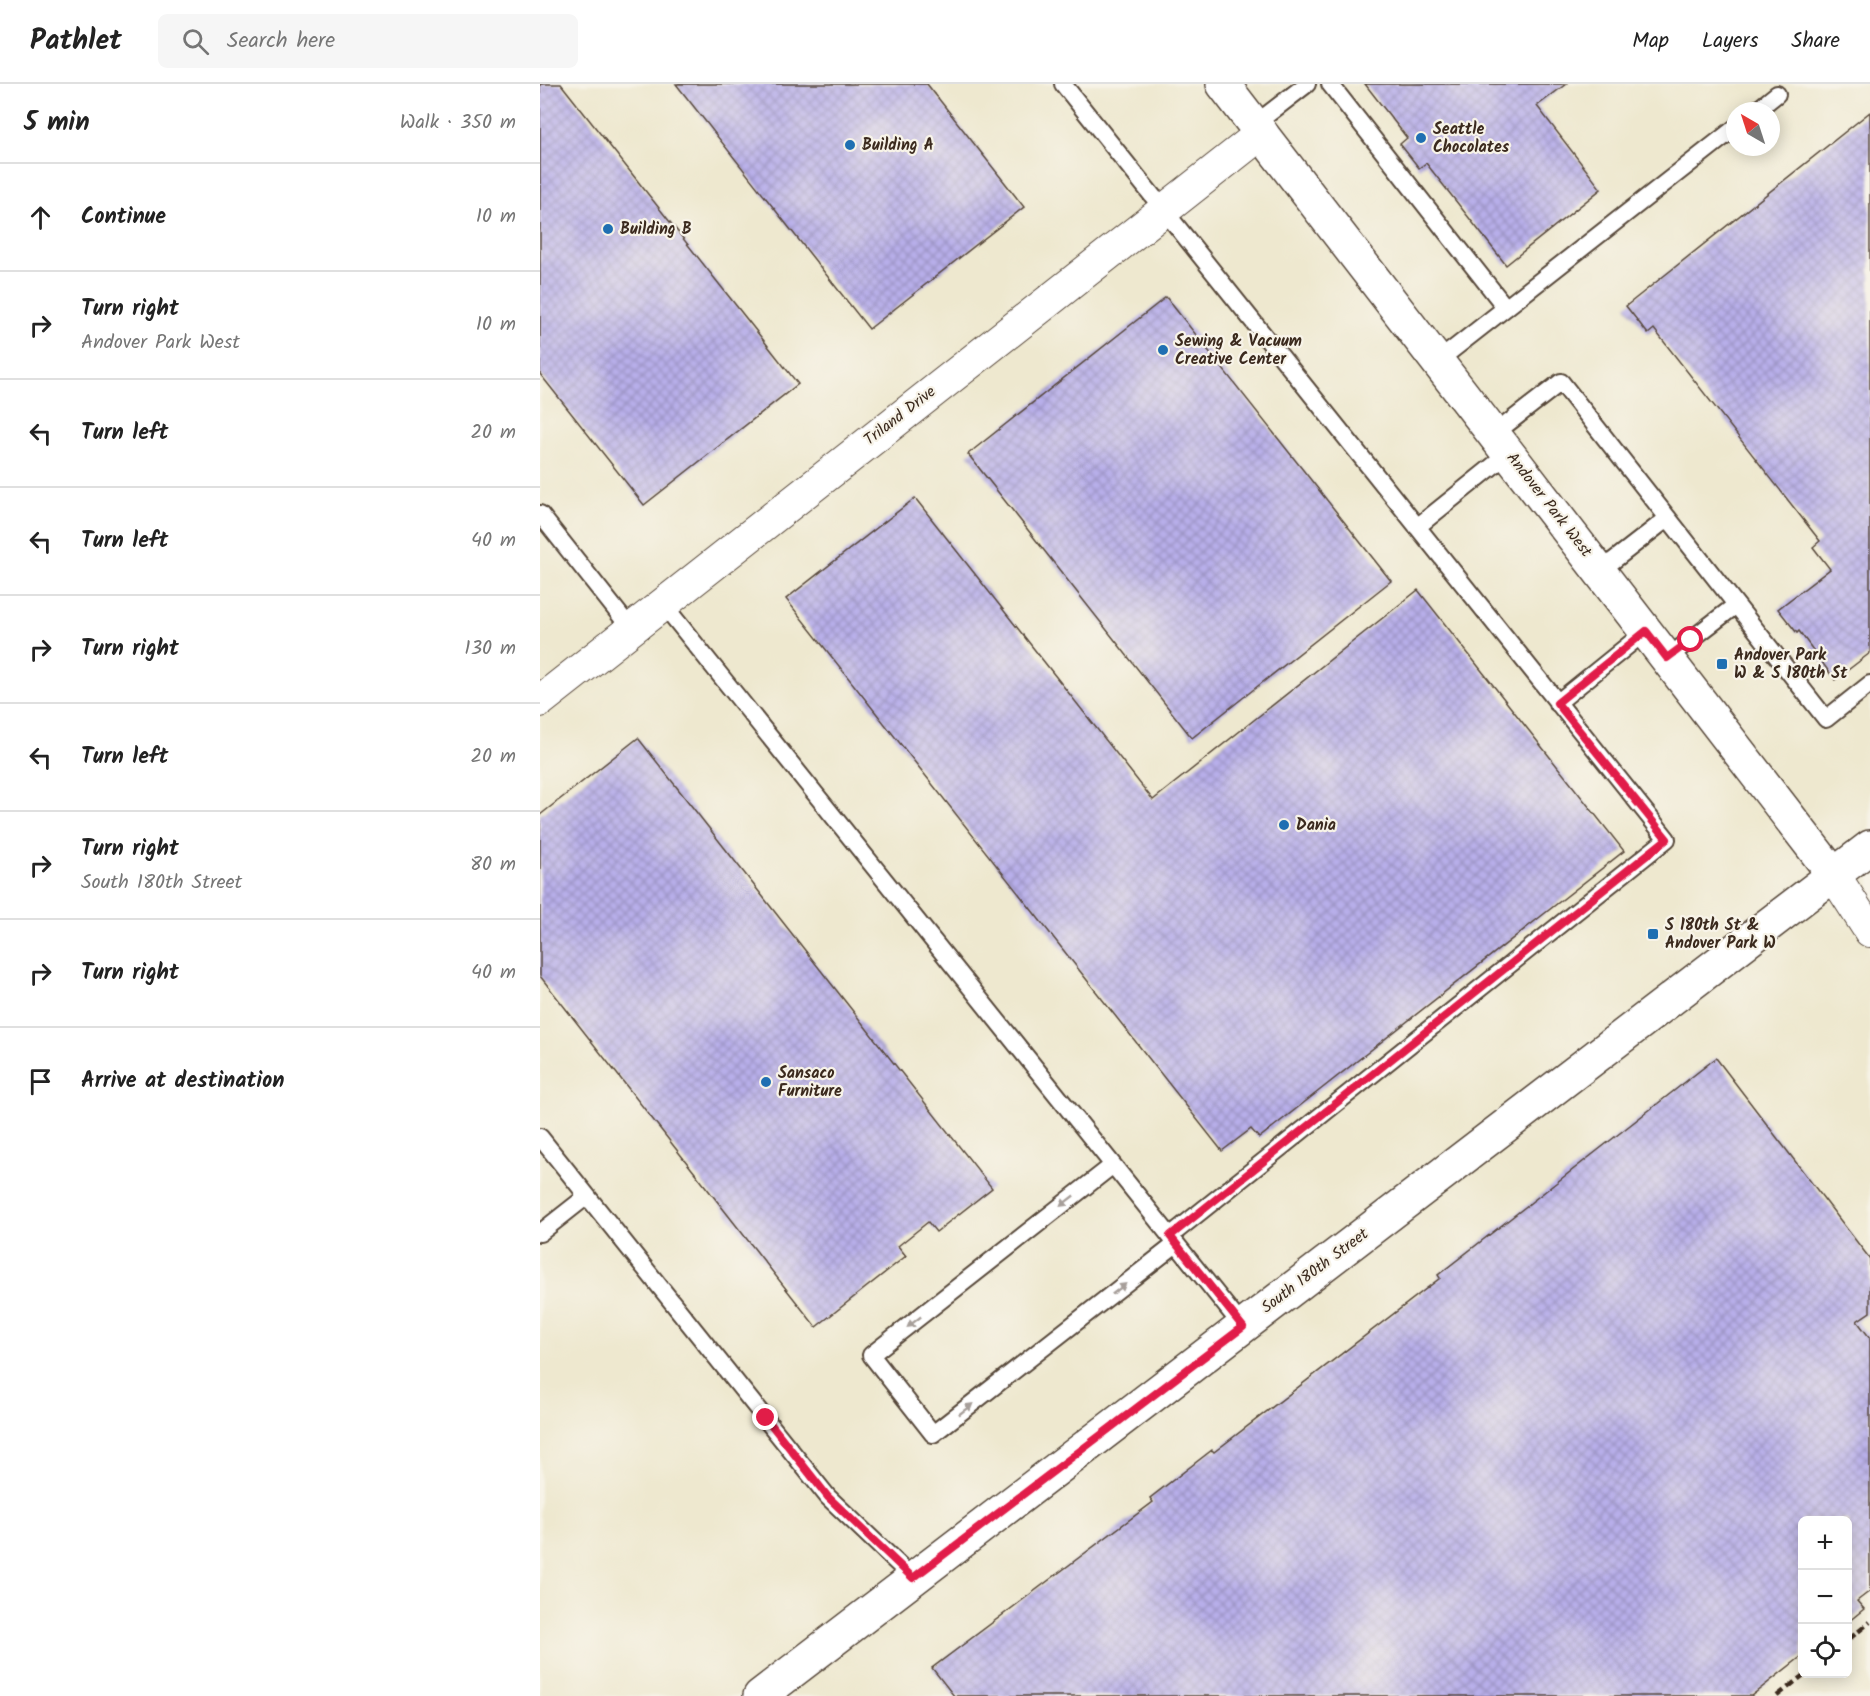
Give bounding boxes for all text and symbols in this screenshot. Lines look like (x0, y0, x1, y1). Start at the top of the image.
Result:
search box (158, 14, 578, 68)
text: Pathlet (30, 19, 122, 64)
text: Search here (227, 24, 335, 59)
icon: search (179, 25, 212, 58)
text: Map (1632, 25, 1669, 58)
text: Layers (1702, 25, 1758, 58)
text: Share (1791, 25, 1840, 58)
text: 5 min (24, 102, 90, 144)
north arrow (1726, 102, 1780, 156)
text: Walk · 350 m (400, 107, 516, 139)
place label: Seattle Chocolates (1433, 117, 1510, 160)
marker: Seattle Chocolates (1414, 131, 1428, 145)
place label: Building A (862, 133, 934, 158)
marker: Building A (843, 138, 857, 152)
text: Continue (81, 200, 166, 235)
icon: ahead (24, 201, 57, 234)
text: 10 m (476, 201, 516, 233)
place label: Building B (620, 217, 692, 242)
marker: Building B (601, 222, 615, 236)
text: Turn right (81, 292, 179, 327)
icon: right (24, 309, 57, 342)
text: 10 m (476, 309, 516, 341)
text: Andover Park West (81, 327, 240, 359)
place label: Sewing & Vacuum Creative Center (1175, 329, 1302, 372)
marker: Sewing & Vacuum Creative Center (1156, 343, 1170, 357)
street label: Triland Drive (859, 380, 941, 452)
text: Turn left (81, 416, 168, 451)
icon: left (24, 417, 57, 450)
text: 20 m (470, 417, 516, 449)
street label: Andover Park West (1500, 447, 1599, 563)
text: Turn left (81, 524, 168, 559)
icon: left (24, 525, 57, 558)
text: 40 m (471, 525, 516, 557)
route start (1677, 626, 1703, 652)
text: Turn right (81, 632, 179, 667)
icon: right (24, 633, 57, 666)
text: 130 m (464, 633, 516, 665)
place label: Andover Park W & S 180th St (1734, 643, 1848, 686)
marker: Andover Park W & S 180th St (1715, 657, 1729, 671)
text: Turn left (81, 740, 168, 775)
icon: left (24, 741, 57, 774)
text: 20 m (470, 741, 516, 773)
place label: Dania (1296, 813, 1336, 838)
marker: Dania (1277, 818, 1291, 832)
text: Turn right (81, 832, 179, 867)
icon: right (24, 849, 57, 882)
text: 80 m (470, 849, 516, 881)
text: South 180th Street (81, 867, 242, 899)
place label: S 180th St & Andover Park W (1665, 913, 1776, 956)
marker: S 180th St & Andover Park W (1646, 927, 1660, 941)
text: Turn right (81, 956, 179, 991)
icon: right (24, 957, 57, 990)
text: 40 m (471, 957, 516, 989)
place label: Sansaco Furniture (778, 1061, 842, 1104)
text: Arrive at destination (81, 1064, 284, 1099)
icon: arrive (24, 1065, 57, 1098)
marker: Sansaco Furniture (759, 1075, 773, 1089)
one-way arrow (1059, 1195, 1075, 1208)
street label: South 180th Street (1256, 1222, 1375, 1320)
one-way arrow (1111, 1282, 1127, 1295)
one-way arrow (906, 1316, 921, 1328)
route end (752, 1404, 778, 1430)
one-way arrow (958, 1404, 973, 1416)
map controls (1798, 1516, 1852, 1678)
button: + (1798, 1516, 1852, 1570)
button: − (1798, 1570, 1852, 1624)
button: locate (1798, 1624, 1852, 1678)

